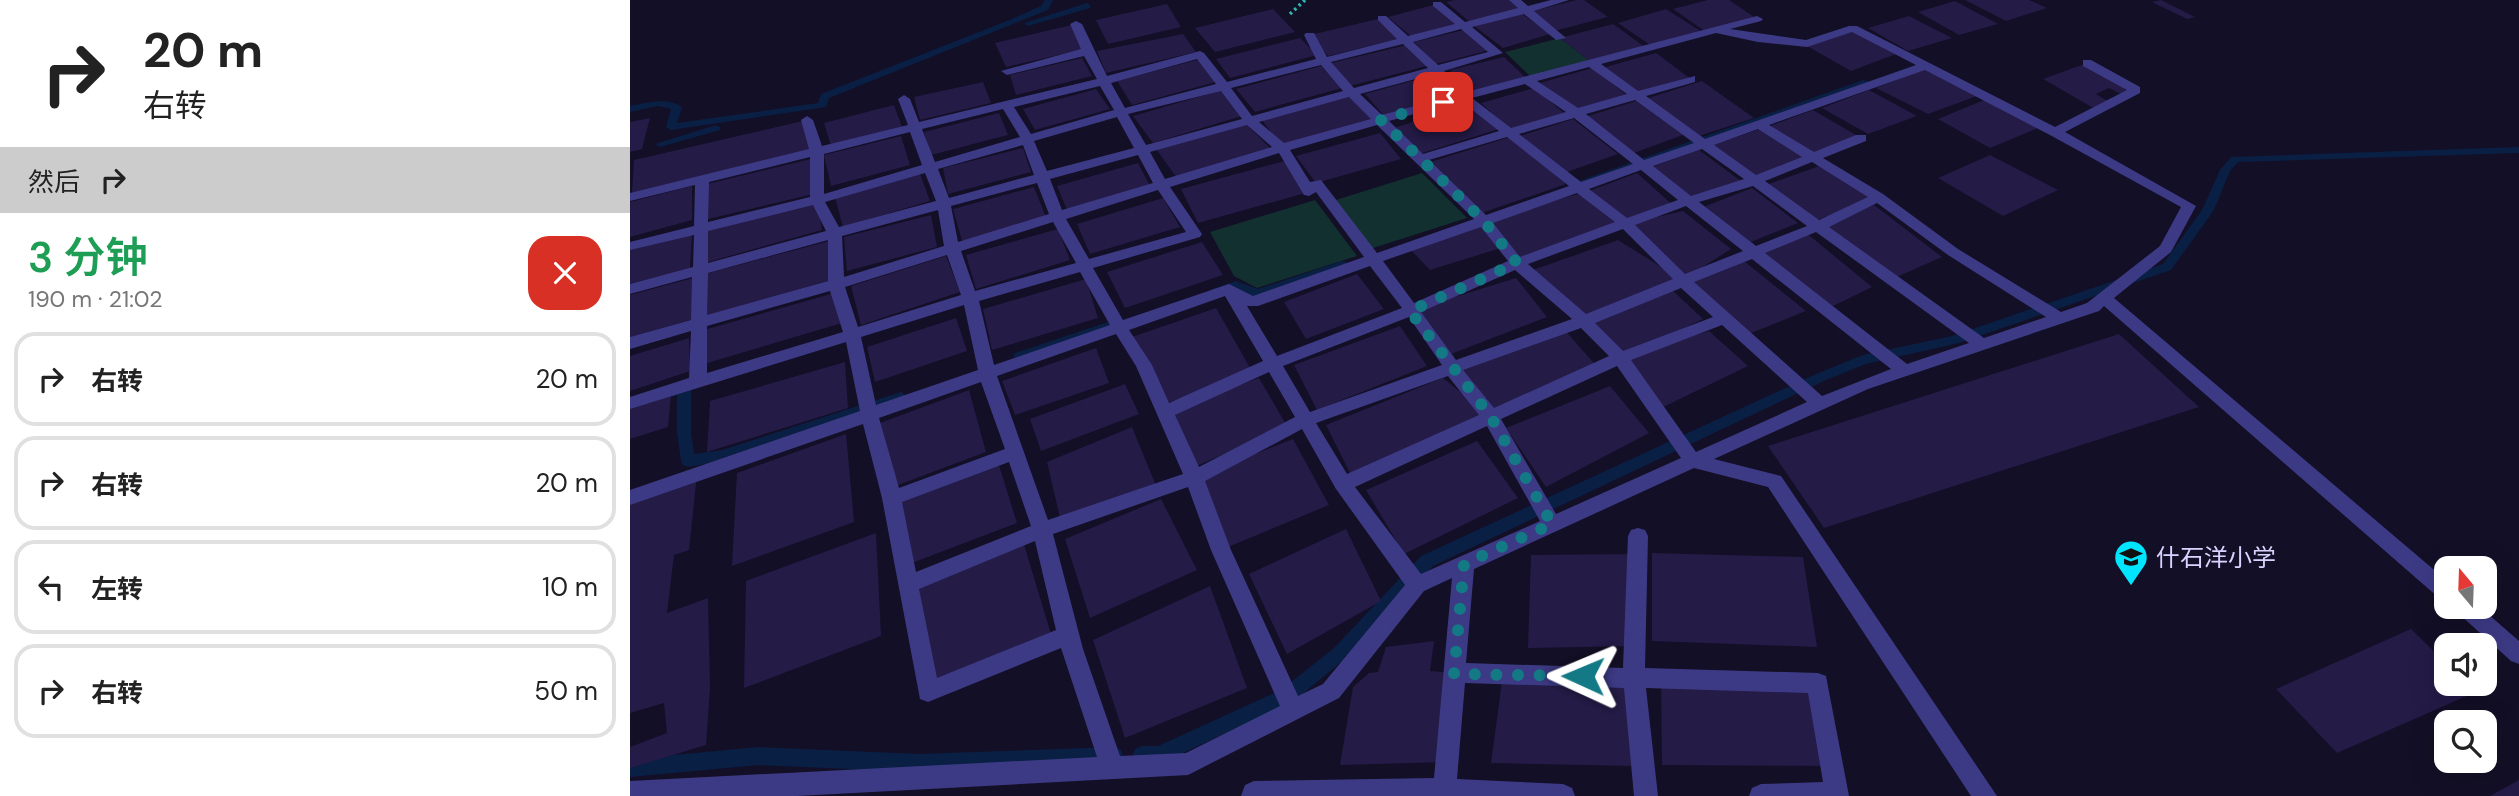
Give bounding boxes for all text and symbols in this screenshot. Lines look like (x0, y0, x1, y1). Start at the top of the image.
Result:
text: 20 m (143, 18, 263, 82)
icon: right (28, 28, 119, 119)
pin (1413, 72, 1473, 132)
icon: arrive (1424, 83, 1462, 121)
text: 右转 (143, 85, 207, 127)
icon: right (94, 161, 132, 199)
text: 然后 (28, 165, 80, 199)
text: 3 分钟 (28, 230, 147, 285)
button: close (528, 236, 602, 310)
text: 190 m · 21:02 (28, 284, 163, 314)
icon: right (32, 360, 70, 398)
text: 20 m (535, 362, 598, 396)
text: 右转 (91, 364, 143, 398)
icon: right (32, 464, 70, 502)
text: 20 m (535, 466, 598, 500)
text: 右转 (91, 468, 143, 502)
school or university icon: 什石洋小学 (2112, 538, 2150, 587)
place label: 什石洋小学 (2156, 542, 2276, 573)
north arrow (2434, 556, 2497, 620)
map controls (2434, 556, 2497, 773)
icon: left (32, 568, 70, 606)
text: 10 m (542, 570, 598, 604)
text: 左转 (91, 572, 143, 606)
button: sound (2434, 633, 2497, 696)
position arrow (1546, 639, 1620, 713)
icon: right (32, 672, 70, 710)
text: 50 m (534, 674, 598, 708)
text: 右转 (91, 676, 143, 710)
button: search (2434, 710, 2497, 773)

